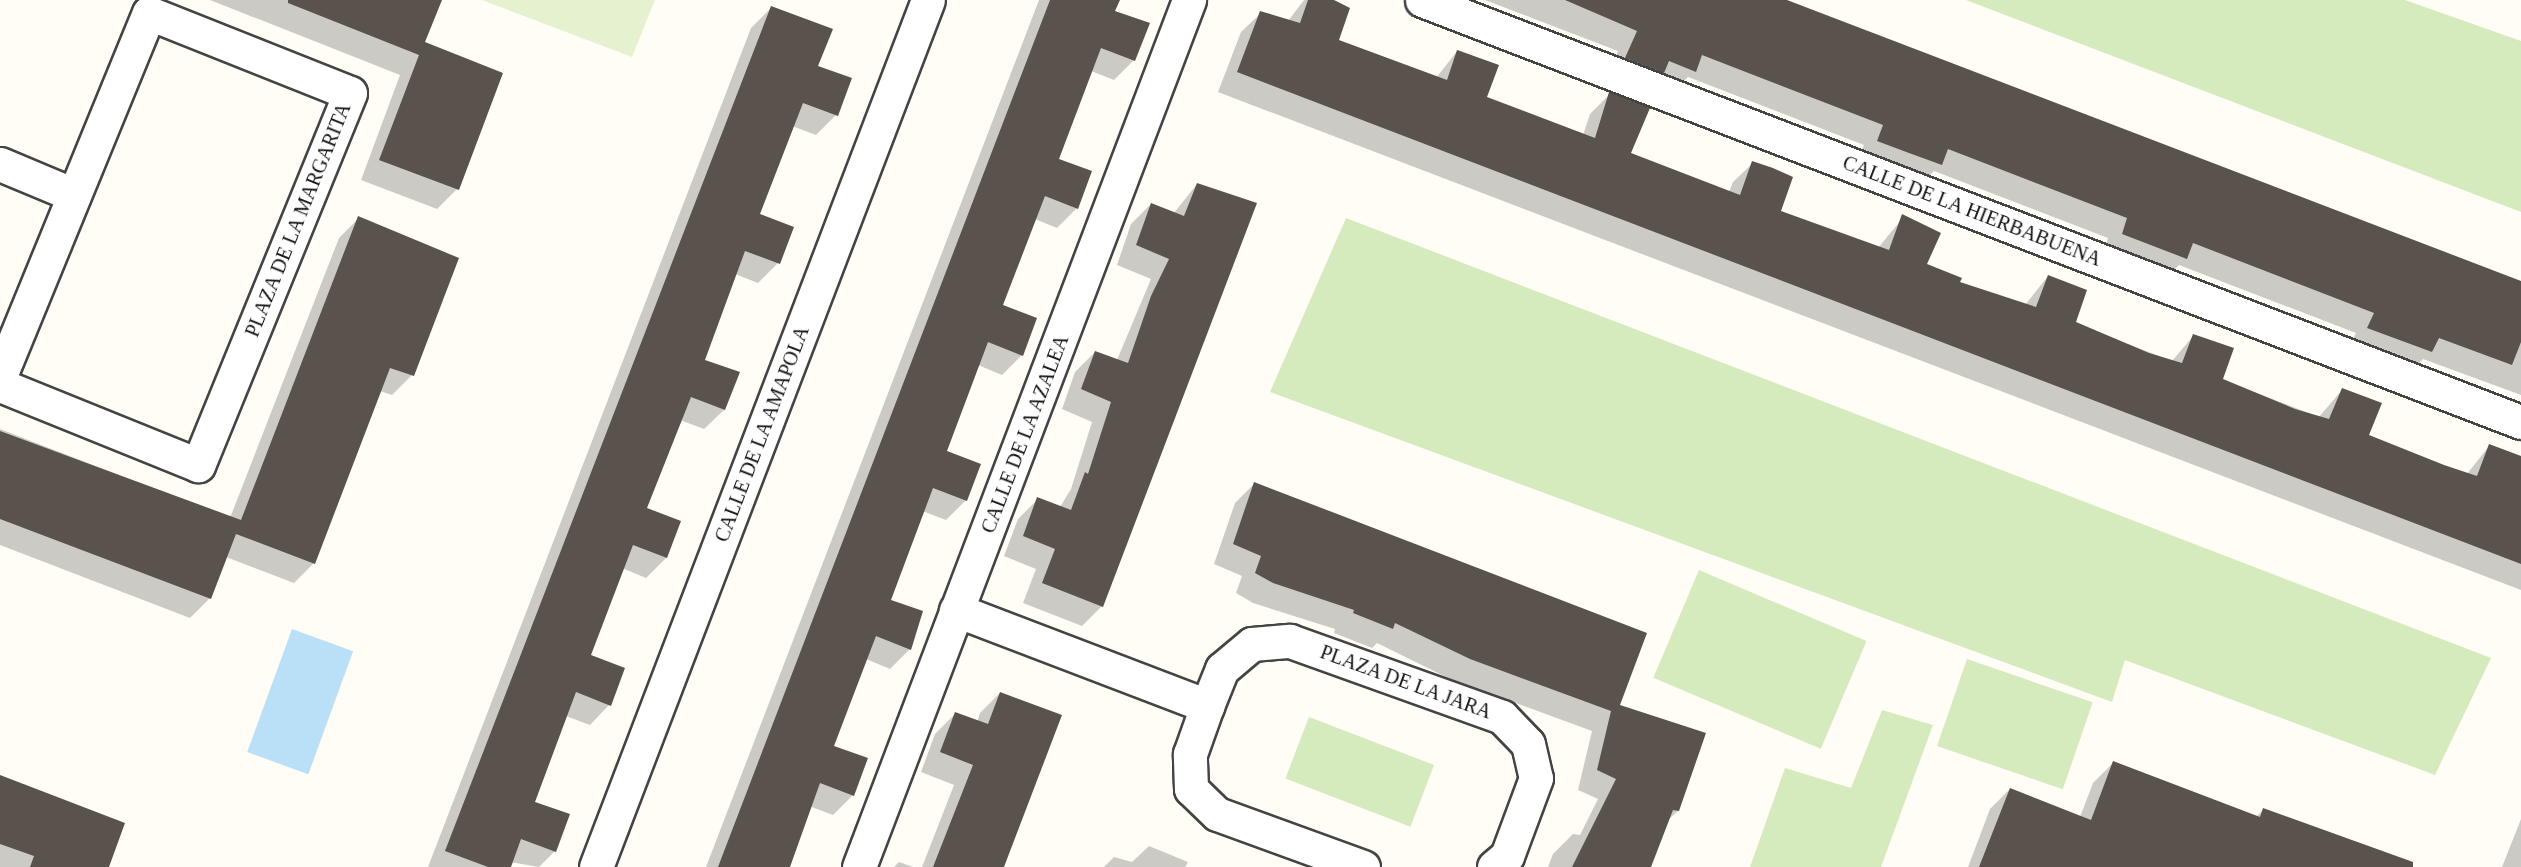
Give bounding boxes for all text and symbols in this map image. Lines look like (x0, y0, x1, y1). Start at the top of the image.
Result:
street label: PLAZA DE LA MARGARITA (240, 99, 356, 341)
street label: CALLE DE LA HIERBABUENA (1839, 150, 2105, 272)
street label: CALLE DE LA AMAPOLA (709, 322, 815, 546)
street label: CALLE DE LA AZALEA (976, 330, 1074, 538)
street label: PLAZA DE LA JARA (1316, 639, 1496, 725)

